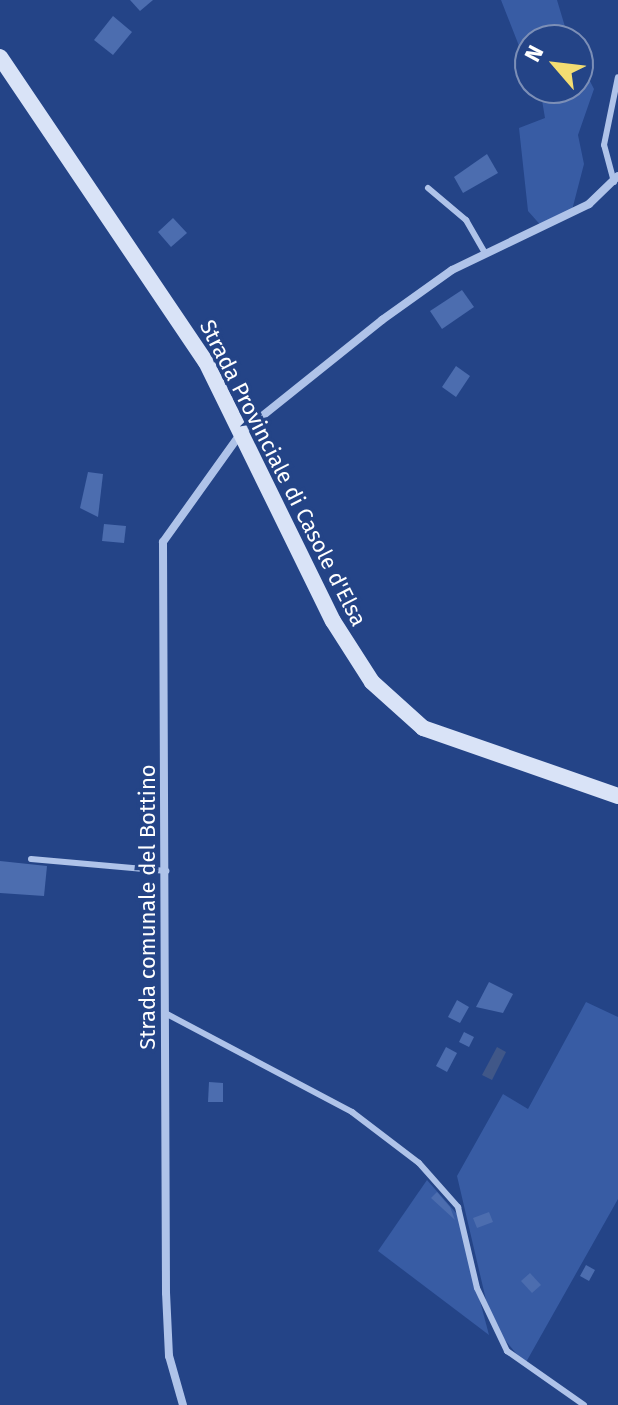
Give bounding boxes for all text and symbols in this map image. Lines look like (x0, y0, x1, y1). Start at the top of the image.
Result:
north arrow (514, 24, 594, 104)
text: N (519, 41, 549, 66)
street label: Strada Provinciale di Casole d'Elsa (194, 315, 372, 631)
street label: Strada comunale del Bottino (135, 764, 161, 1050)

